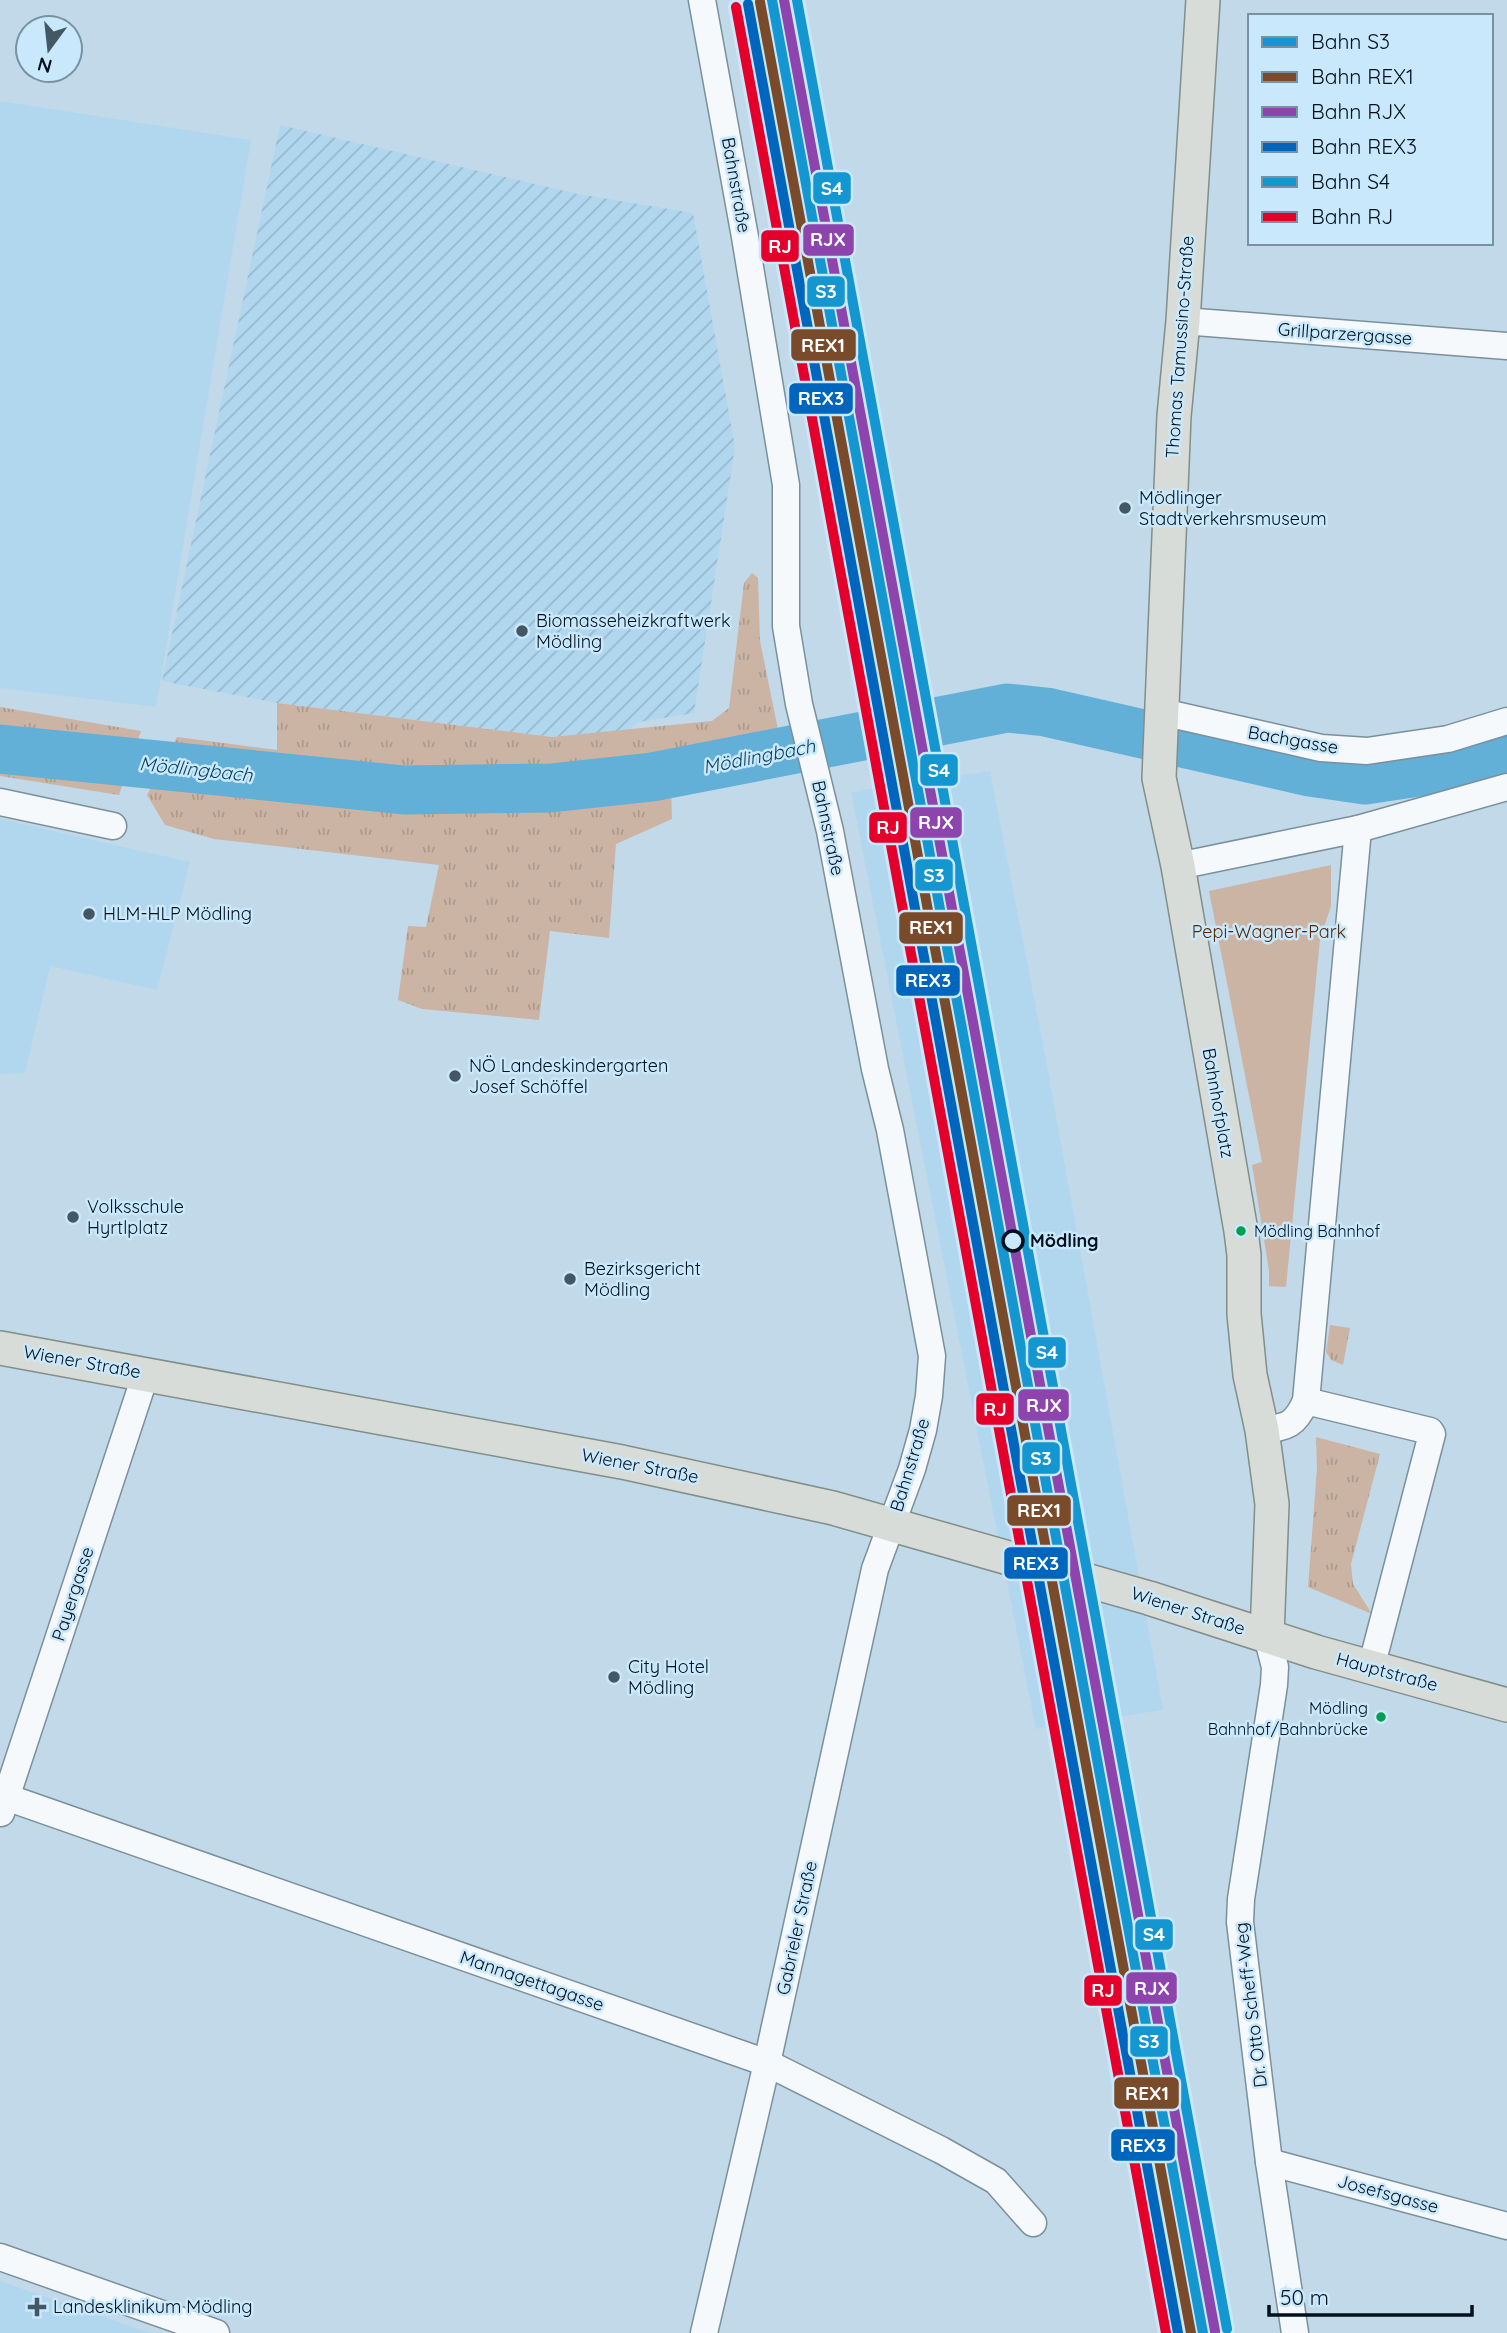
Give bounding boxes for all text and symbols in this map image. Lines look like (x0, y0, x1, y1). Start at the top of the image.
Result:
north arrow (14, 14, 84, 84)
legend (1248, 14, 1493, 245)
text: Bahn S3 (1311, 28, 1390, 54)
text: N (35, 52, 54, 79)
text: Bahn REX1 (1311, 63, 1414, 89)
text: Bahn RJX (1311, 98, 1406, 124)
text: Bahn REX3 (1311, 133, 1417, 159)
street label: Bahnstraße (717, 135, 756, 234)
text: Bahn S4 (1311, 168, 1390, 194)
line badge: S4 (812, 171, 852, 205)
text: S4 (821, 176, 843, 200)
text: Bahn RJ (1311, 203, 1393, 229)
line badge: RJX (802, 223, 855, 257)
text: RJX (810, 227, 846, 251)
line badge: RJ (760, 229, 800, 263)
text: RJ (768, 234, 792, 258)
street label: Thomas Tamussino-Straße (1160, 235, 1199, 459)
line badge: S3 (806, 275, 846, 308)
text: S3 (815, 279, 837, 303)
street label: Grillparzergasse (1277, 317, 1413, 350)
line badge: REX1 (790, 328, 857, 362)
text: REX1 (801, 333, 845, 357)
line badge: REX3 (788, 382, 854, 415)
text: REX3 (798, 386, 844, 410)
place label: Mödlinger Stadtverkehrsmuseum (1139, 486, 1327, 530)
marker: Mödlinger Stadtverkehrsmuseum (1117, 500, 1133, 516)
place label: Biomasseheizkraftwerk Mödling (536, 609, 731, 653)
marker: Biomasseheizkraftwerk Mödling (514, 623, 530, 639)
street label: Bachgasse (1246, 720, 1340, 759)
water label: Mödlingbach (701, 733, 818, 779)
water label: Mödlingbach (138, 751, 255, 787)
line badge: S4 (919, 753, 959, 787)
text: S4 (928, 758, 950, 782)
street label: Bahnstraße (807, 778, 850, 877)
line badge: RJX (909, 806, 963, 839)
text: RJX (918, 810, 954, 834)
line badge: RJ (868, 811, 908, 844)
text: RJ (876, 815, 900, 839)
line badge: S3 (914, 858, 954, 892)
text: S3 (923, 863, 945, 887)
place label: HLM-HLP Mödling (103, 902, 252, 925)
marker: HLM-HLP Mödling (81, 906, 97, 922)
line badge: REX1 (898, 911, 964, 945)
text: REX1 (909, 915, 953, 939)
park label: Pepi-Wagner-Park (1192, 920, 1346, 943)
line badge: REX3 (895, 964, 961, 997)
text: REX3 (905, 968, 951, 992)
street label: Bahnhofplatz (1197, 1046, 1239, 1160)
place label: NÖ Landeskindergarten Josef Schöffel (469, 1054, 668, 1098)
marker: NÖ Landeskindergarten Josef Schöffel (447, 1068, 463, 1084)
place label: Volksschule Hyrtlplatz (87, 1195, 184, 1239)
marker: Volksschule Hyrtlplatz (65, 1209, 81, 1225)
place label: Mödling Bahnhof (1254, 1221, 1380, 1241)
marker: Mödling Bahnhof (1234, 1224, 1248, 1238)
place label: Mödling (1030, 1229, 1099, 1252)
marker: Mödling (1002, 1230, 1024, 1252)
place label: Bezirksgericht Mödling (584, 1257, 701, 1301)
marker: Bezirksgericht Mödling (562, 1271, 578, 1287)
line badge: S4 (1027, 1336, 1067, 1369)
street label: Wiener Straße (22, 1340, 143, 1383)
text: S4 (1036, 1340, 1058, 1364)
line badge: RJX (1017, 1388, 1070, 1422)
line badge: RJ (975, 1392, 1015, 1426)
text: RJX (1026, 1393, 1062, 1417)
text: RJ (983, 1397, 1007, 1421)
street label: Bahnstraße (884, 1415, 935, 1514)
line badge: S3 (1021, 1441, 1061, 1475)
street label: Wiener Straße (580, 1443, 701, 1488)
text: S3 (1030, 1446, 1052, 1470)
line badge: REX1 (1006, 1494, 1072, 1527)
text: REX1 (1017, 1498, 1061, 1522)
street label: Payergasse (47, 1544, 99, 1644)
line badge: REX3 (1003, 1546, 1069, 1580)
text: REX3 (1013, 1551, 1059, 1575)
street label: Wiener Straße (1128, 1581, 1248, 1640)
street label: Hauptstraße (1334, 1647, 1441, 1696)
place label: City Hotel Mödling (628, 1655, 709, 1699)
marker: City Hotel Mödling (606, 1669, 622, 1685)
place label: Mödling Bahnhof/Bahnbrücke (1208, 1698, 1368, 1739)
marker: Mödling Bahnhof/Bahnbrücke (1374, 1710, 1388, 1724)
street label: Gabrieler Straße (771, 1859, 822, 1997)
line badge: S4 (1134, 1918, 1174, 1951)
street label: Dr. Otto Scheff-Weg (1229, 1921, 1272, 2089)
text: S4 (1143, 1922, 1165, 1946)
street label: Mannagettagasse (457, 1945, 607, 2016)
line badge: RJX (1125, 1971, 1178, 2005)
line badge: RJ (1083, 1974, 1123, 2007)
text: RJX (1134, 1976, 1170, 2000)
text: RJ (1091, 1978, 1115, 2002)
line badge: S3 (1129, 2025, 1169, 2058)
text: S3 (1138, 2029, 1160, 2053)
line badge: REX1 (1113, 2076, 1180, 2110)
text: REX1 (1125, 2081, 1169, 2105)
line badge: REX3 (1110, 2128, 1176, 2162)
text: REX3 (1120, 2133, 1166, 2157)
street label: Josefsgasse (1335, 2169, 1441, 2218)
scale bar (1269, 2274, 1472, 2318)
text: 50 m (1280, 2284, 1329, 2310)
place label: Landesklinikum Mödling (53, 2295, 253, 2318)
marker: Landesklinikum Mödling (27, 2297, 47, 2317)

